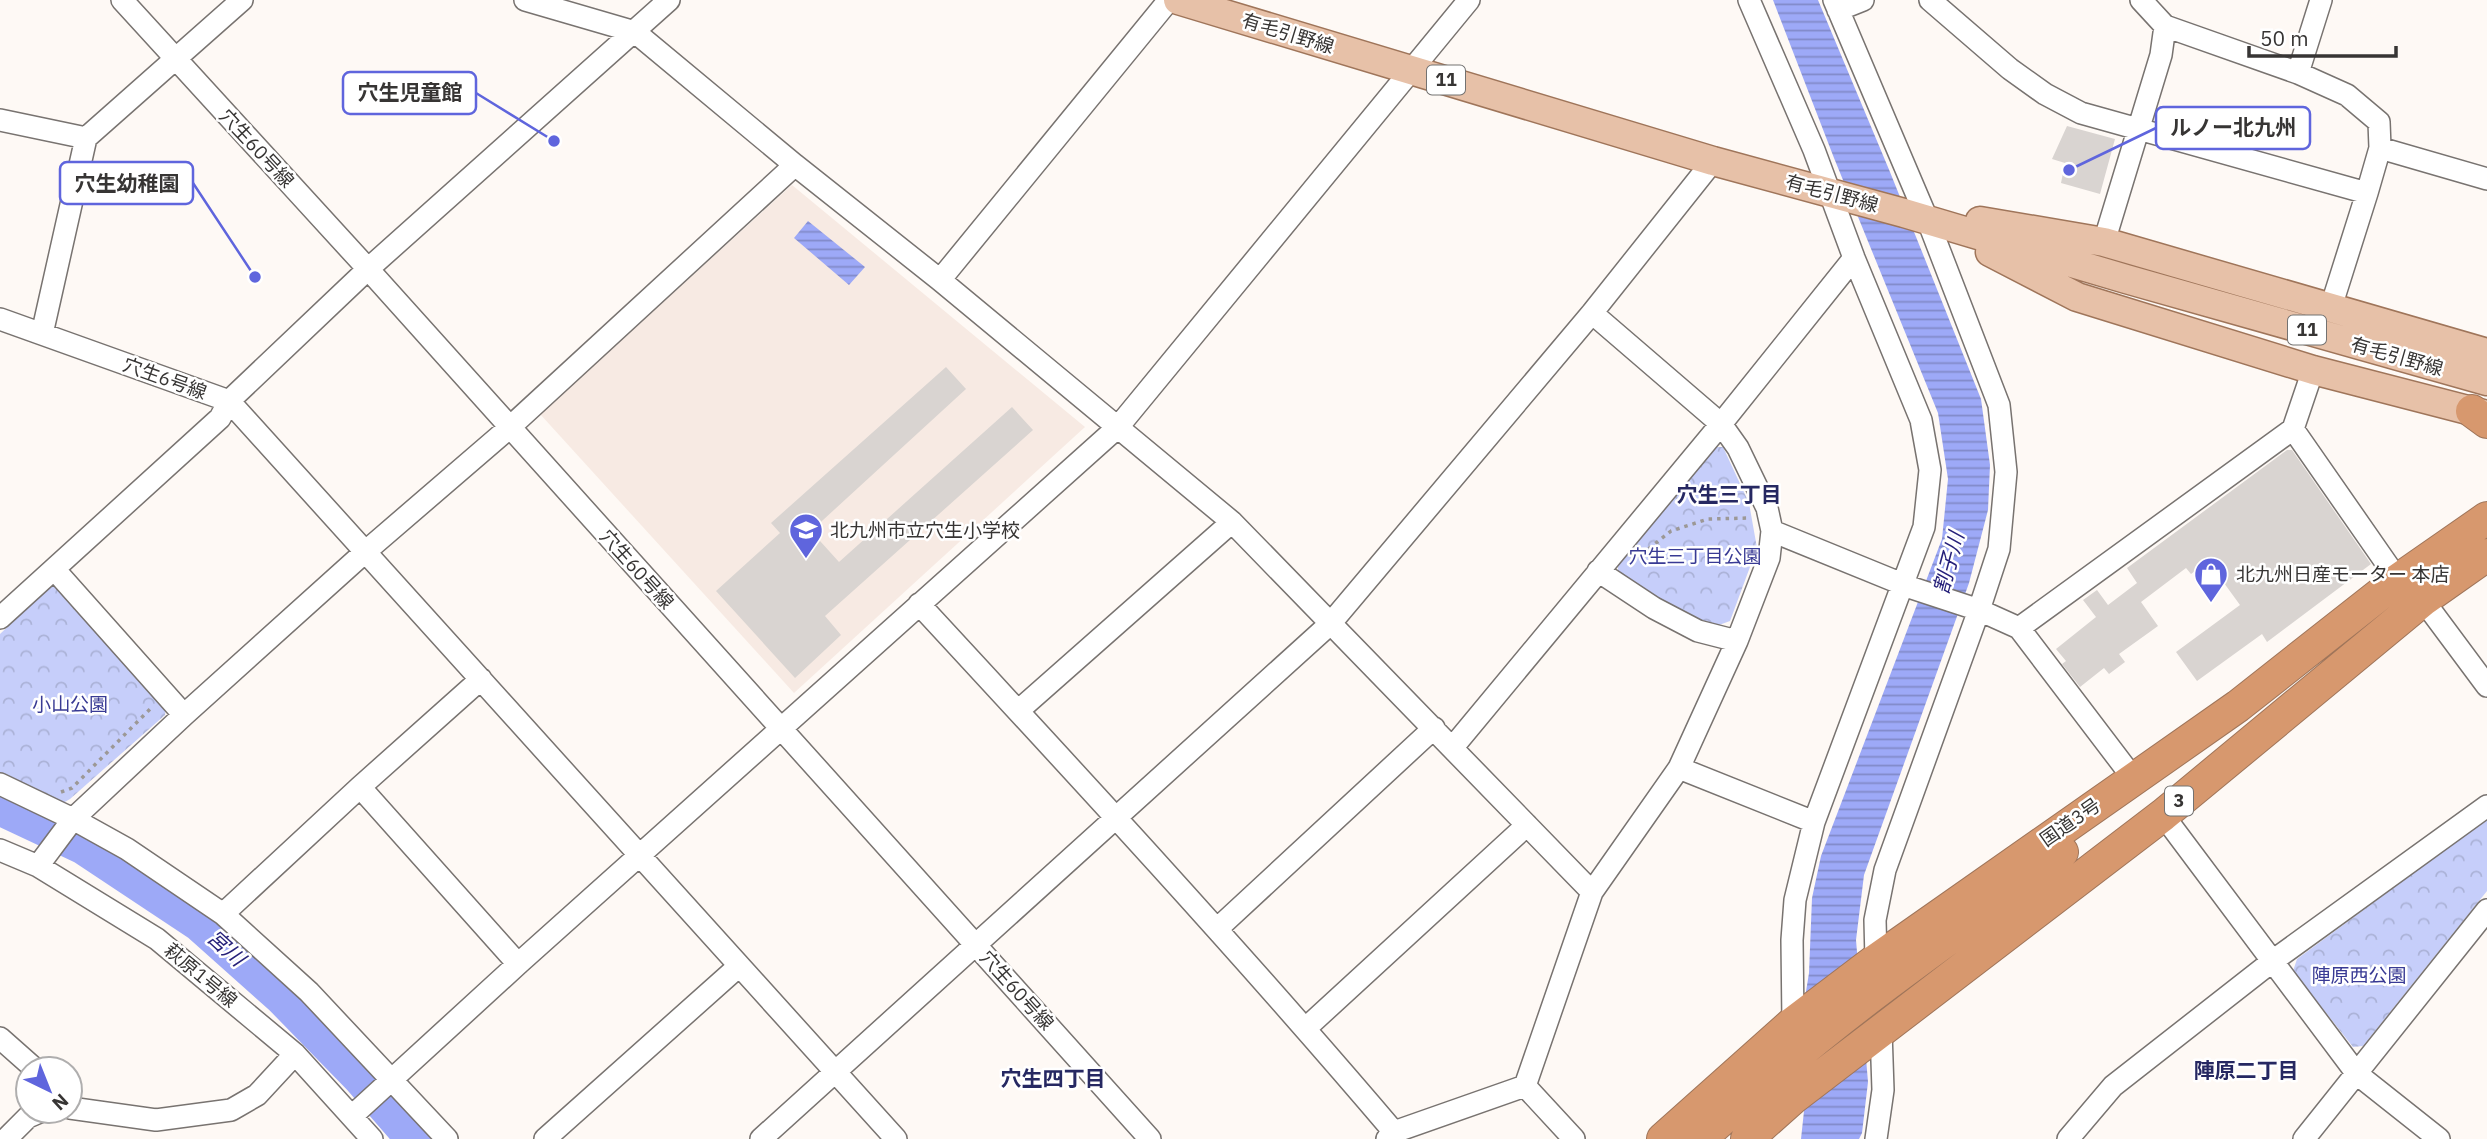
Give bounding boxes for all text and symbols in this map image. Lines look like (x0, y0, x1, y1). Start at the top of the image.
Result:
street label: 有毛引野線 (1239, 8, 1337, 58)
scale bar (2249, 14, 2396, 58)
text: 50 m (2260, 24, 2309, 52)
road number: 11 (1427, 66, 1465, 94)
callout: 穴生児童館 (343, 72, 476, 114)
text: 穴生児童館 (358, 78, 463, 106)
street label: 穴生60号線 (215, 104, 299, 192)
callout: ルノー北九州 (2156, 107, 2310, 149)
text: ルノー北九州 (2170, 113, 2296, 141)
callout: 穴生幼稚園 (60, 162, 193, 204)
text: 穴生幼稚園 (75, 169, 180, 197)
street label: 有毛引野線 (1783, 169, 1881, 217)
road number: 11 (2288, 316, 2326, 344)
street label: 有毛引野線 (2348, 331, 2446, 381)
street label: 穴生6号線 (120, 352, 210, 404)
district label: 穴生三丁目 (1677, 480, 1782, 508)
school or university icon: 北九州市立穴生小学校 (787, 511, 825, 560)
place label: 北九州市立穴生小学校 (830, 518, 1020, 542)
street label: 穴生60号線 (595, 524, 679, 614)
water label: 割子川 (1926, 527, 1970, 597)
park label: 穴生三丁目公園 (1628, 544, 1762, 568)
shop icon: 北九州日産モーター 本店 (2192, 555, 2230, 604)
place label: 北九州日産モーター 本店 (2236, 562, 2450, 586)
park label: 小山公園 (32, 692, 108, 716)
road number: 3 (2165, 786, 2193, 816)
street label: 国道3号 (2035, 793, 2105, 851)
water label: 宮川 (202, 923, 253, 973)
street label: 萩原1号線 (160, 938, 242, 1012)
street label: 穴生60号線 (975, 945, 1059, 1035)
park label: 陣原西公園 (2311, 963, 2407, 987)
north arrow (14, 1055, 84, 1125)
district label: 陣原二丁目 (2194, 1056, 2299, 1084)
district label: 穴生四丁目 (1001, 1064, 1106, 1092)
text: N (47, 1089, 74, 1116)

